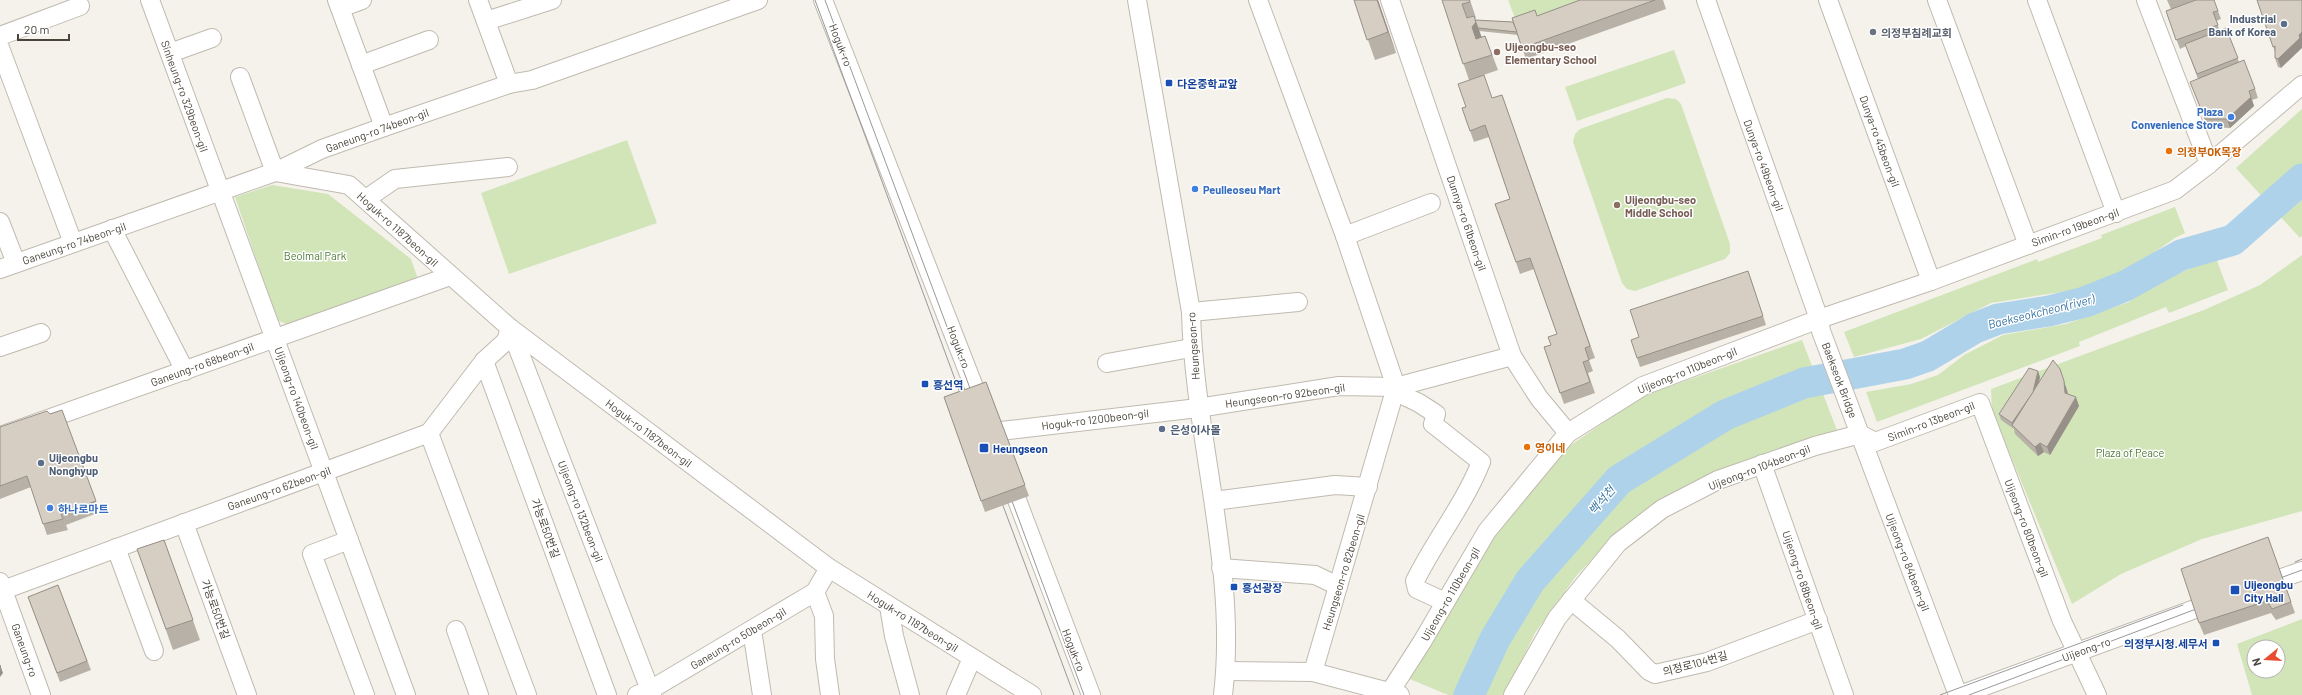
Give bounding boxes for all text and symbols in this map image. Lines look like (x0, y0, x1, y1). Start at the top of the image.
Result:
place label: Industrial Bank of Korea (2208, 12, 2276, 38)
scale bar (18, 16, 69, 42)
marker: Industrial Bank of Korea (2279, 19, 2289, 29)
text: 20 m (24, 22, 50, 36)
street label: Hoguk-ro (827, 22, 855, 68)
place label: 의정부침례교회 (1881, 26, 1952, 39)
marker: 의정부침례교회 (1868, 27, 1878, 37)
street label: Sinheung-ro 329beon-gil (159, 39, 211, 153)
place label: Uijeongbu-seo Elementary School (1505, 40, 1597, 66)
marker: Uijeongbu-seo Elementary School (1492, 47, 1502, 57)
place label: 다온중학교앞 (1177, 77, 1238, 90)
marker: 다온중학교앞 (1164, 78, 1174, 88)
street label: Dunya-ro 45beon-gil (1857, 94, 1903, 188)
street label: Ganeung-ro 74beon-gil (324, 105, 430, 155)
place label: Plaza Convenience Store (2131, 105, 2223, 131)
marker: Plaza Convenience Store (2226, 112, 2236, 122)
street label: Dunya-ro 49beon-gil (1741, 117, 1787, 213)
place label: 의정부OK목장 (2177, 145, 2241, 158)
marker: 의정부OK목장 (2164, 146, 2174, 156)
street label: Dunnya-ro 61beon-gil (1445, 174, 1489, 272)
place label: Peulleoseu Mart (1203, 183, 1281, 196)
marker: Peulleoseu Mart (1190, 184, 1200, 194)
street label: Hoguk-ro 1187beon-gil (355, 189, 441, 269)
place label: Uijeongbu-seo Middle School (1625, 193, 1696, 219)
marker: Uijeongbu-seo Middle School (1612, 200, 1622, 210)
street label: Simin-ro 19beon-gil (2029, 205, 2121, 249)
street label: Ganeung-ro 74beon-gil (21, 219, 127, 267)
park label: Beolmal Park (284, 249, 347, 262)
water label: Baekseokcheon(river) (1986, 291, 2097, 331)
street label: Heungseon-ro (1184, 312, 1202, 380)
street label: Hoguk-ro (945, 324, 973, 370)
street label: Ganeung-ro 68beon-gil (149, 339, 255, 389)
street label: Baekseok Bridge (1820, 340, 1860, 420)
street label: Uijeong-ro 110beon-gil (1635, 344, 1739, 396)
street label: Uijeong-ro 140beon-gil (272, 345, 322, 451)
place label: 흥선역 (933, 378, 963, 391)
marker: 흥선역 (920, 379, 930, 389)
street label: Heungseon-ro 92beon-gil (1224, 380, 1346, 410)
street label: Hoguk-ro 1187beon-gil (603, 396, 695, 470)
street label: Simin-ro 13beon-gil (1886, 398, 1976, 444)
street label: Hoguk-ro 1200beon-gil (1041, 406, 1149, 432)
place label: 은성이사몰 (1170, 423, 1221, 436)
marker: 은성이사몰 (1157, 424, 1167, 434)
place label: 영이네 (1535, 441, 1565, 454)
marker: Heungseon (978, 442, 990, 454)
place label: Heungseon (993, 442, 1048, 455)
marker: 영이네 (1522, 442, 1532, 452)
street label: Uijeong-ro 104beon-gil (1706, 442, 1812, 492)
park label: Plaza of Peace (2096, 446, 2164, 459)
place label: Uijeongbu Nonghyup (49, 451, 98, 477)
marker: Uijeongbu Nonghyup (36, 458, 46, 468)
street label: Uijeong-ro 132beon-gil (556, 459, 606, 563)
street label: Ganeung-ro 62beon-gil (226, 463, 332, 513)
street label: Uijeong-ro 80beon-gil (2002, 477, 2052, 579)
water label: 백석천 (1585, 481, 1618, 517)
street label: 가능로50번길 (529, 496, 563, 560)
place label: 하나로마트 (58, 502, 109, 515)
marker: 하나로마트 (45, 503, 55, 513)
street label: Uijeong-ro 84beon-gil (1883, 511, 1933, 613)
street label: Heungseon-ro 82beon-gil (1319, 512, 1367, 632)
street label: Uijeong-ro 88beon-gil (1780, 529, 1826, 631)
street label: Uijeong-ro 110beon-gil (1418, 545, 1482, 643)
street label: 가능로50번길 (199, 577, 233, 641)
place label: Uijeongbu City Hall (2244, 578, 2293, 604)
place label: 흥선광장 (1242, 581, 1282, 594)
marker: 흥선광장 (1229, 582, 1239, 592)
marker: Uijeongbu City Hall (2229, 584, 2241, 596)
street label: Hoguk-ro 1187beon-gil (865, 588, 961, 654)
street label: Ganeung-ro 50beon-gil (688, 604, 788, 672)
street label: Ganeung-ro (9, 621, 41, 679)
street label: Hoguk-ro (1060, 627, 1088, 673)
street label: Uijeong-ro (2060, 634, 2112, 664)
place label: 의정부시청.세무서 (2124, 637, 2208, 650)
marker: 의정부시청.세무서 (2211, 638, 2221, 648)
north arrow (2246, 639, 2286, 679)
street label: 의정로104번길 (1661, 648, 1729, 678)
text: N (2249, 657, 2263, 668)

